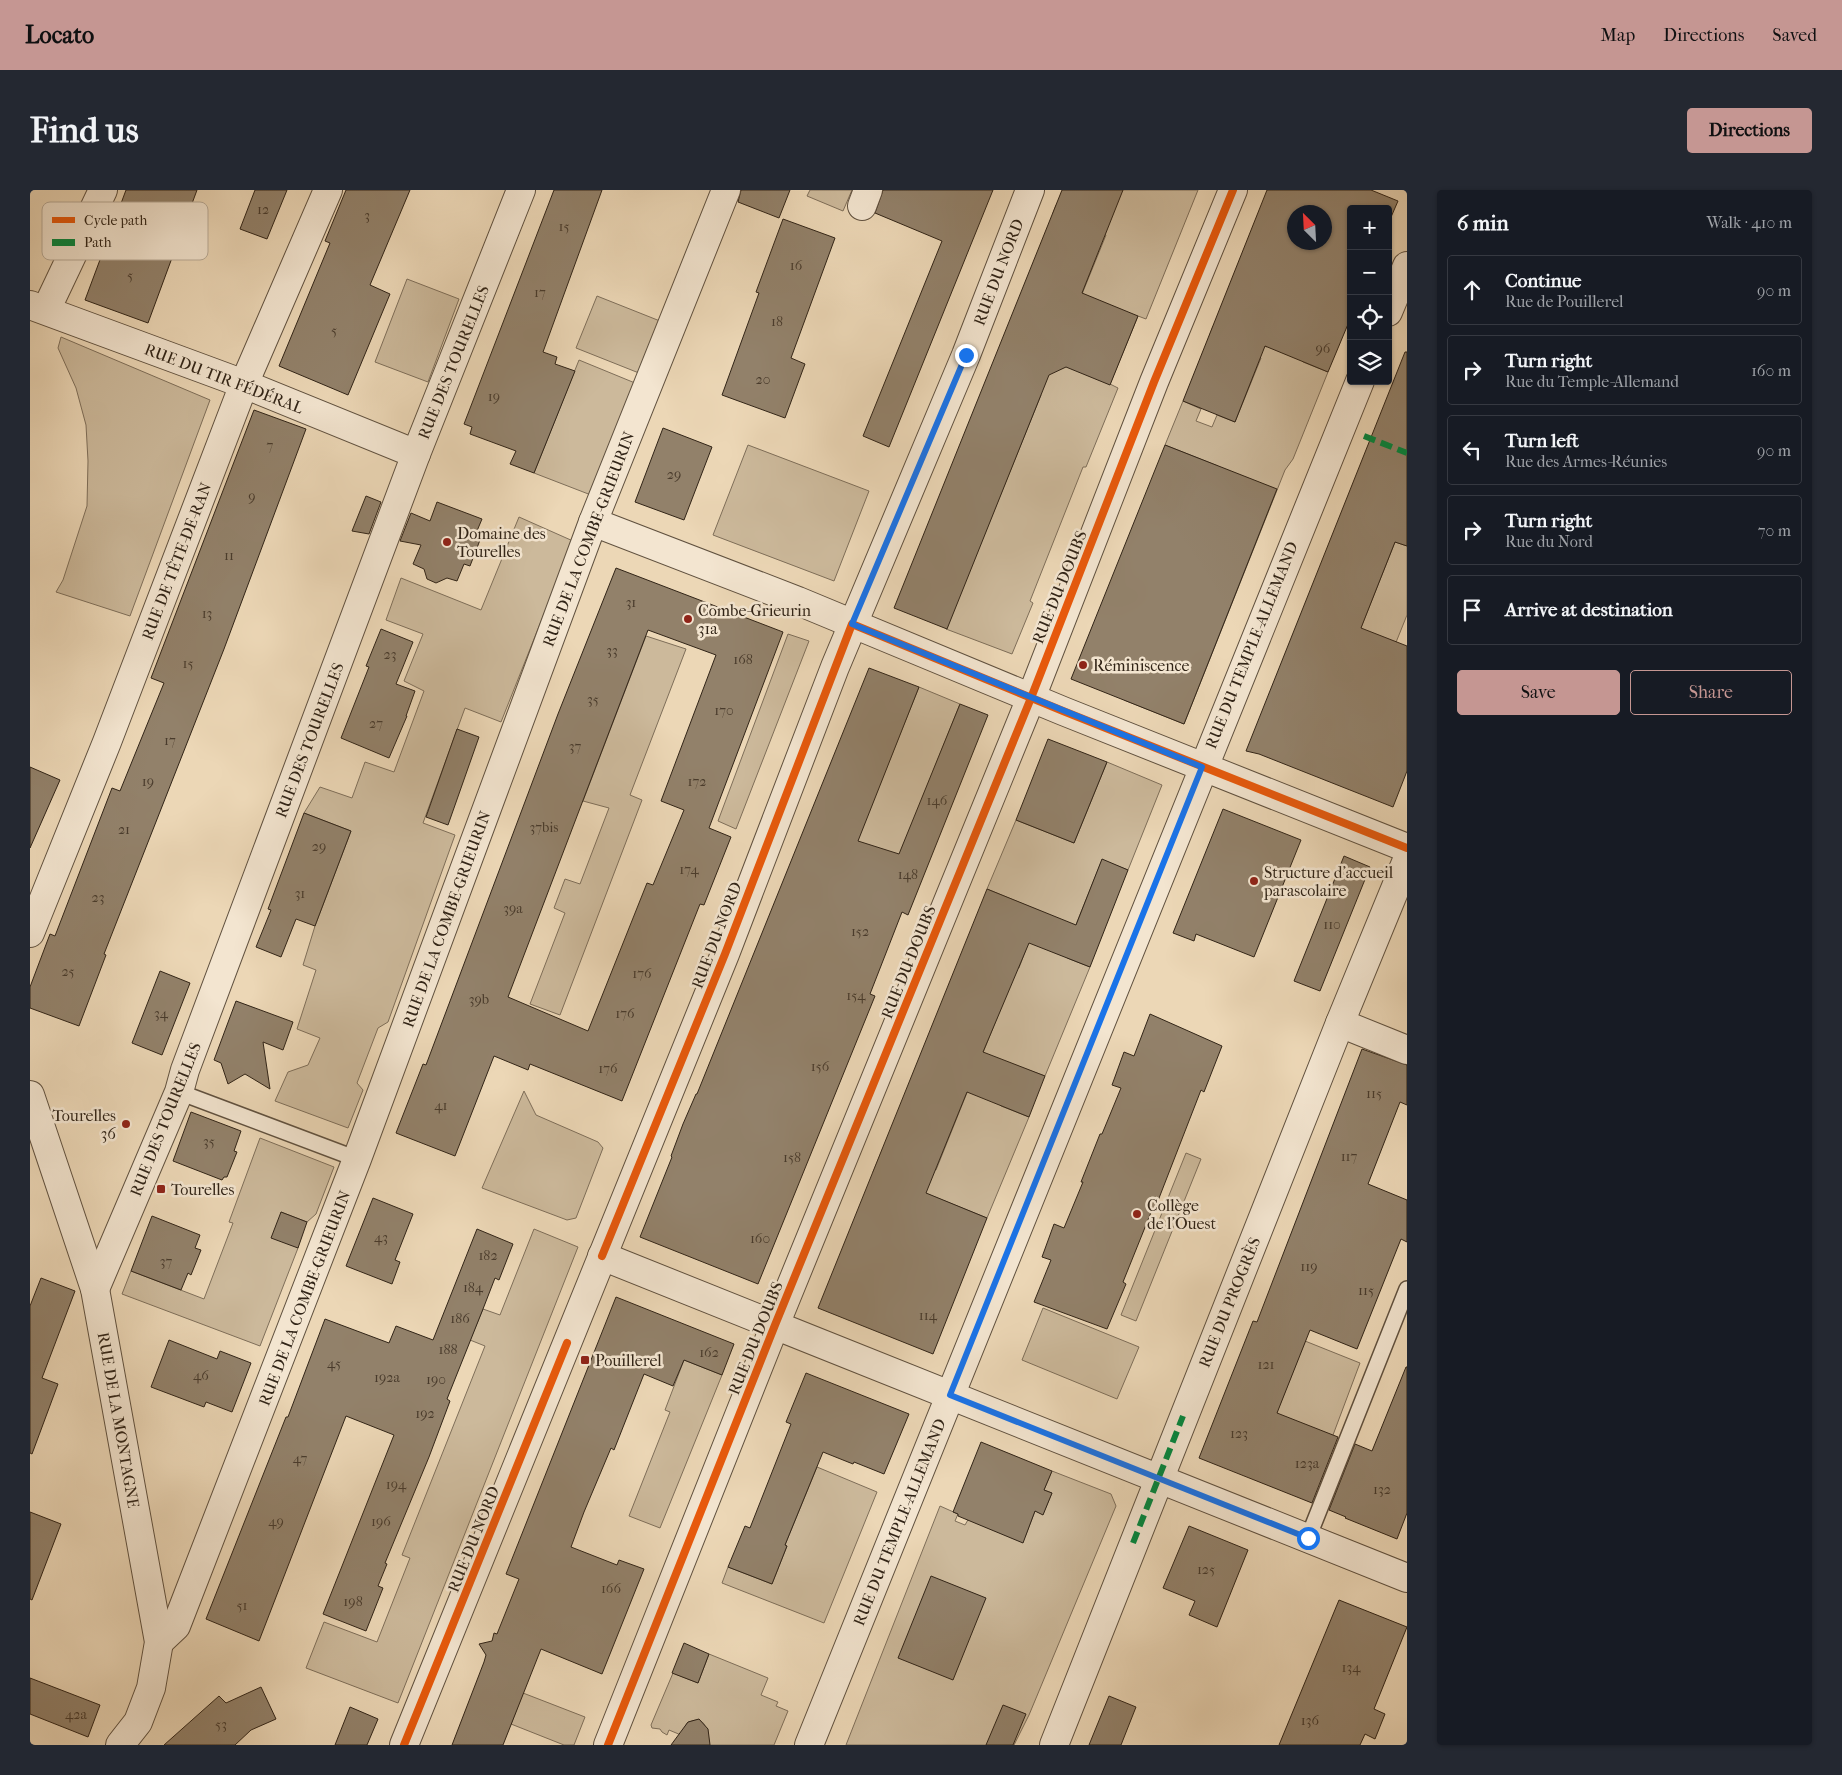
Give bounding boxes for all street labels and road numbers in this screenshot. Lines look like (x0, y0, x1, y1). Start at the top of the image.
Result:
street label: RUE DU NORD (969, 216, 1028, 328)
street label: RUE DES TOURELLES (414, 282, 493, 442)
street label: RUE DU TIR FÉDÉRAL (142, 338, 307, 418)
street label: RUE DE LA COMBE-GRIEURIN (539, 429, 638, 649)
street label: RUE DE TÊTE-DE-RAN (137, 479, 215, 643)
street label: RUE DU DOUBS (1028, 528, 1091, 647)
street label: RUE DU TEMPLE-ALLEMAND (1201, 539, 1302, 751)
street label: RUE DES TOURELLES (271, 660, 348, 820)
street label: RUE DE LA COMBE-GRIEURIN (398, 808, 495, 1030)
street label: RUE DU NORD (687, 879, 746, 991)
street label: RUE DU DOUBS (877, 903, 940, 1022)
street label: RUE DES TOURELLES (126, 1039, 205, 1199)
street label: RUE DE LA COMBE-GRIEURIN (255, 1188, 354, 1408)
street label: RUE DU PROGRÈS (1194, 1234, 1264, 1370)
street label: RUE DU DOUBS (724, 1279, 787, 1398)
street label: RUE DE LA MONTAGNE (94, 1331, 143, 1510)
street label: RUE DU TEMPLE-ALLEMAND (849, 1416, 950, 1628)
street label: RUE DU NORD (444, 1483, 503, 1595)

